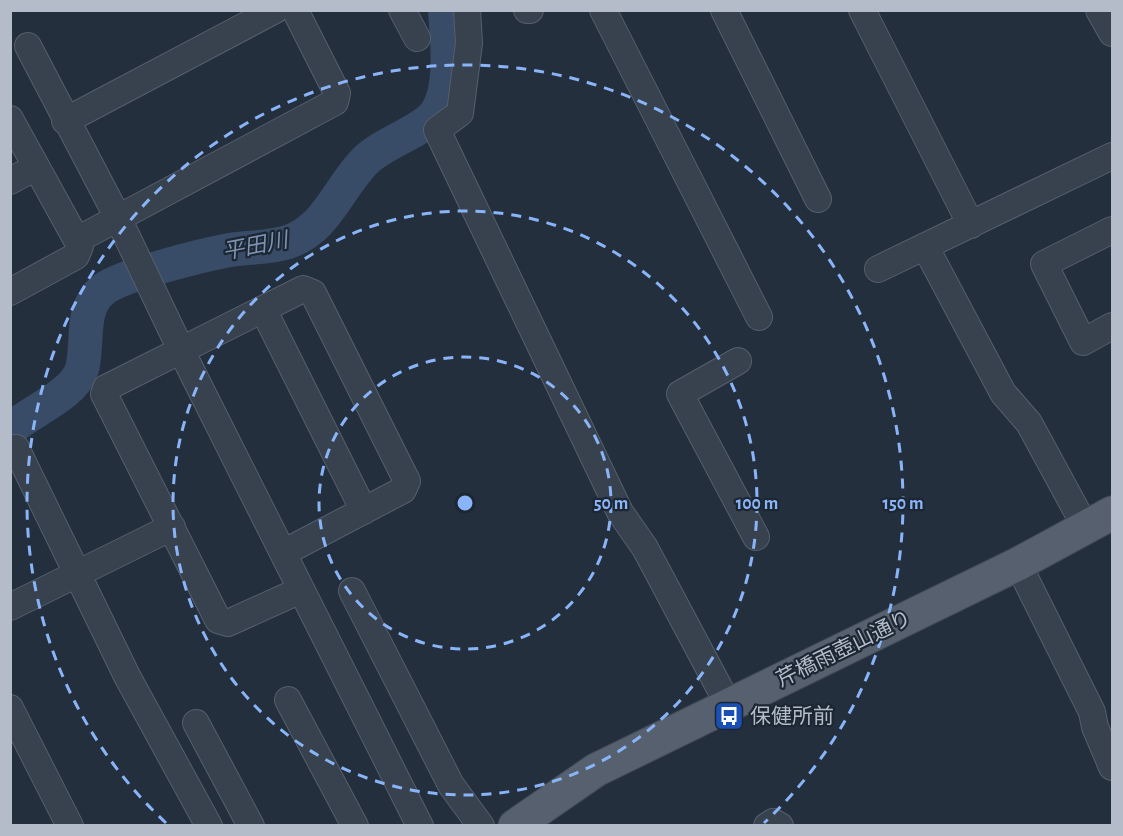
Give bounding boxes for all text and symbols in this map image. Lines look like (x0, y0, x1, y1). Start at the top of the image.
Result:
water label: 平田川 (220, 229, 291, 263)
centre of rings (455, 493, 475, 513)
text: 50 m (594, 495, 628, 513)
text: 100 m (736, 495, 778, 513)
text: 150 m (883, 495, 923, 513)
street label: 芹橋雨壺山通り (773, 606, 915, 691)
bus stop icon: 保健所前 (713, 700, 745, 732)
place label: 保健所前 (750, 705, 834, 727)

